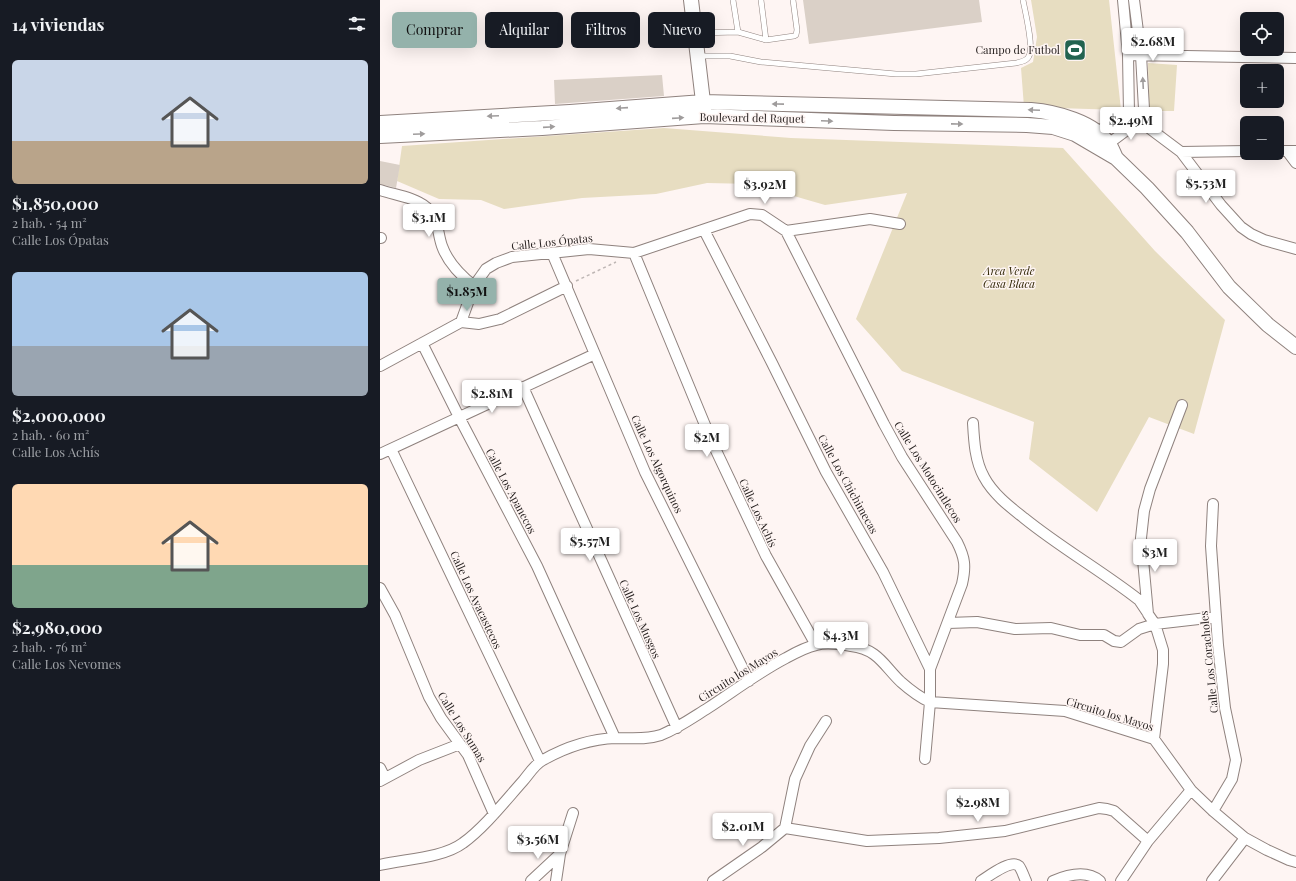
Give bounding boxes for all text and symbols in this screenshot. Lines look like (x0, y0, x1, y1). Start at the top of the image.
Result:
chip: Comprar (392, 12, 477, 48)
chip: Alquilar (485, 12, 563, 48)
chip: Filtros (571, 12, 640, 48)
chip: Nuevo (648, 12, 715, 48)
map controls (1240, 12, 1284, 160)
button: locate (1240, 12, 1284, 56)
text: 14 viviendas (12, 13, 104, 35)
icon: filters (346, 13, 368, 35)
pin: $2.68M (1120, 28, 1186, 62)
text: $2.68M (1131, 32, 1175, 49)
sports icon: Campo de Futbol (1062, 37, 1088, 63)
place label: Campo de Futbol (976, 42, 1060, 57)
button: + (1240, 64, 1284, 108)
one-way arrow (1139, 77, 1146, 89)
icon: home (154, 86, 226, 158)
one-way arrow (771, 101, 784, 107)
one-way arrow (616, 105, 628, 112)
one-way arrow (1028, 107, 1040, 114)
pin: $2.49M (1098, 107, 1164, 141)
street label: Boulevard del Raquet (699, 109, 805, 126)
text: $2.49M (1109, 111, 1153, 128)
one-way arrow (487, 112, 499, 119)
one-way arrow (672, 115, 684, 122)
button: − (1240, 116, 1284, 160)
one-way arrow (821, 117, 833, 124)
one-way arrow (951, 121, 964, 127)
one-way arrow (543, 124, 555, 131)
one-way arrow (413, 131, 425, 138)
pin: $5.53M (1173, 170, 1239, 204)
pin: $3.92M (732, 171, 798, 205)
text: $5.53M (1185, 174, 1227, 191)
text: $3.92M (743, 175, 787, 192)
text: $1,850,000 (12, 192, 99, 214)
pin: $3.1M (401, 204, 457, 238)
text: $3.1M (412, 208, 446, 225)
text: 2 hab. · 54 m² (12, 214, 87, 231)
street label: Calle Los Ópatas (510, 230, 594, 253)
text: Calle Los Ópatas (12, 231, 109, 248)
park label: Area Verde Casa Blaca (983, 263, 1035, 291)
pin: $1.85M (434, 278, 500, 312)
text: $1.85M (446, 282, 488, 299)
icon: home (154, 298, 226, 370)
pin: $2.81M (459, 380, 525, 414)
text: $2.81M (471, 384, 513, 401)
text: $2,000,000 (12, 404, 106, 426)
street label: Calle Los Algorquinos (628, 412, 687, 516)
street label: Calle Los Motocintlecos (891, 418, 966, 525)
pin: $2M (688, 424, 726, 458)
text: 2 hab. · 60 m² (12, 426, 89, 443)
text: $2M (694, 428, 720, 445)
street label: Calle Los Chichimecas (815, 432, 882, 536)
text: Calle Los Achís (12, 443, 100, 460)
street label: Calle Los Apanecos (483, 446, 540, 536)
street label: Calle Los Achís (736, 476, 781, 550)
icon: home (154, 510, 226, 582)
pin: $5.57M (557, 528, 623, 562)
text: $5.57M (570, 532, 610, 549)
pin: $3M (1136, 539, 1174, 573)
text: $3M (1142, 543, 1168, 560)
street label: Calle Los Ayacastecos (447, 548, 506, 651)
street label: Calle Los Musgos (616, 577, 665, 661)
street label: Calle Los Coracholes (1196, 610, 1221, 714)
text: $2,980,000 (12, 616, 103, 638)
pin: $4.3M (813, 622, 869, 656)
text: $4.3M (823, 626, 859, 643)
text: 2 hab. · 76 m² (12, 638, 87, 655)
street label: Circuito los Mayos (695, 644, 780, 705)
text: Calle Los Nevomes (12, 655, 121, 672)
street label: Calle Los Sumas (435, 689, 490, 765)
street label: Circuito los Mayos (1065, 693, 1156, 734)
pin: $2.98M (945, 789, 1011, 823)
text: $2.98M (956, 793, 1000, 810)
pin: $2.01M (710, 813, 776, 847)
text: $2.01M (721, 817, 765, 834)
pin: $3.56M (505, 826, 571, 860)
text: $3.56M (517, 830, 559, 847)

